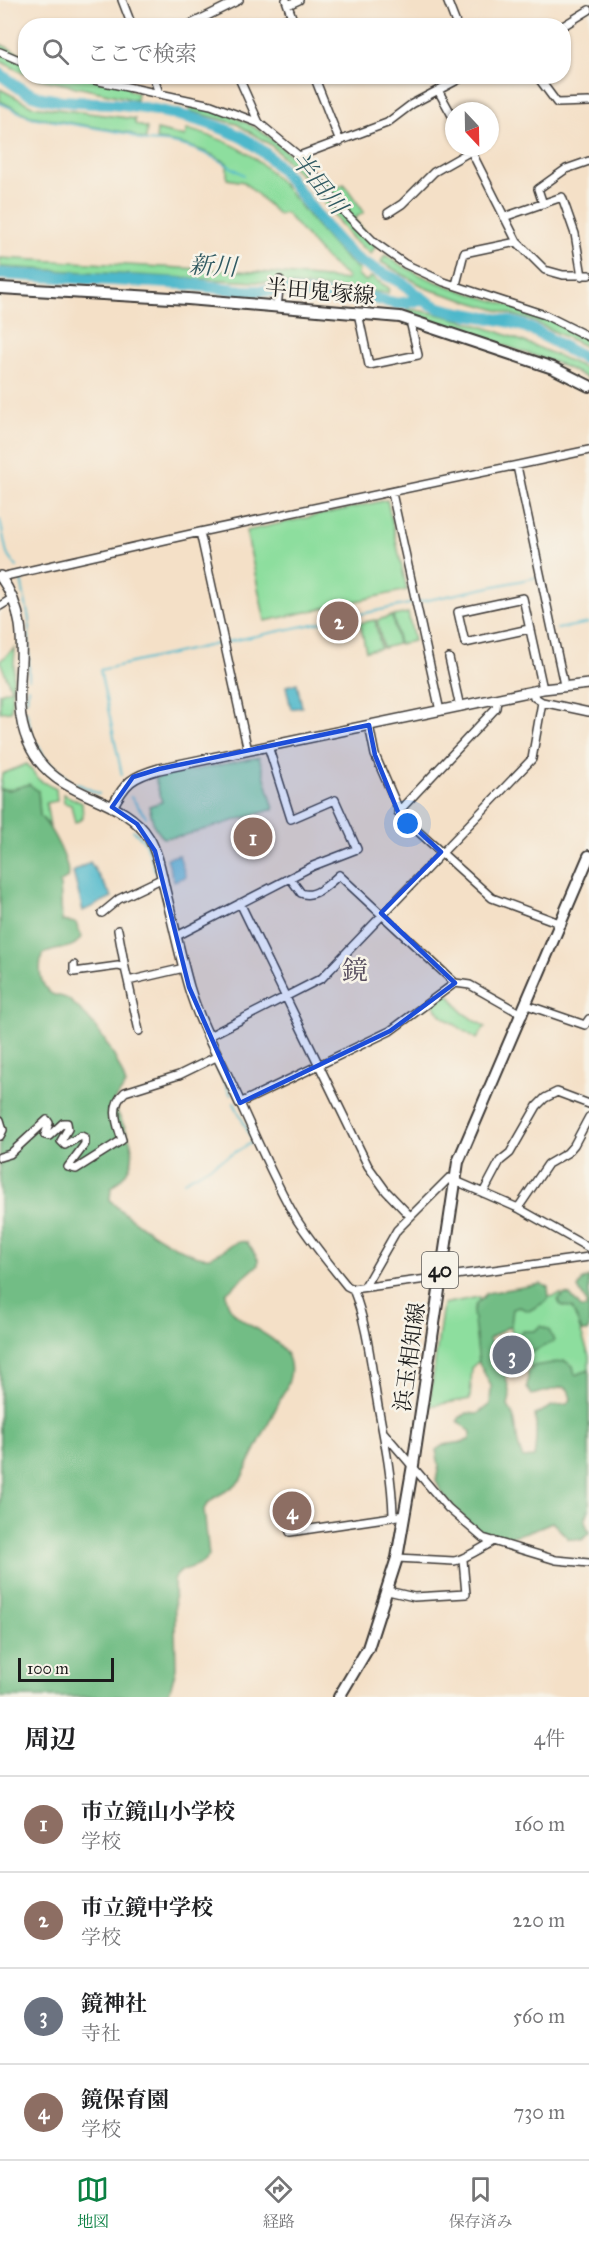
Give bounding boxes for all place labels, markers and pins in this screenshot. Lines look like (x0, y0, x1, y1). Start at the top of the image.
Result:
pin: 2 (320, 598, 358, 644)
pin: 1 (234, 814, 272, 860)
pin: 3 (492, 1332, 532, 1378)
pin: 4 (272, 1488, 312, 1534)

